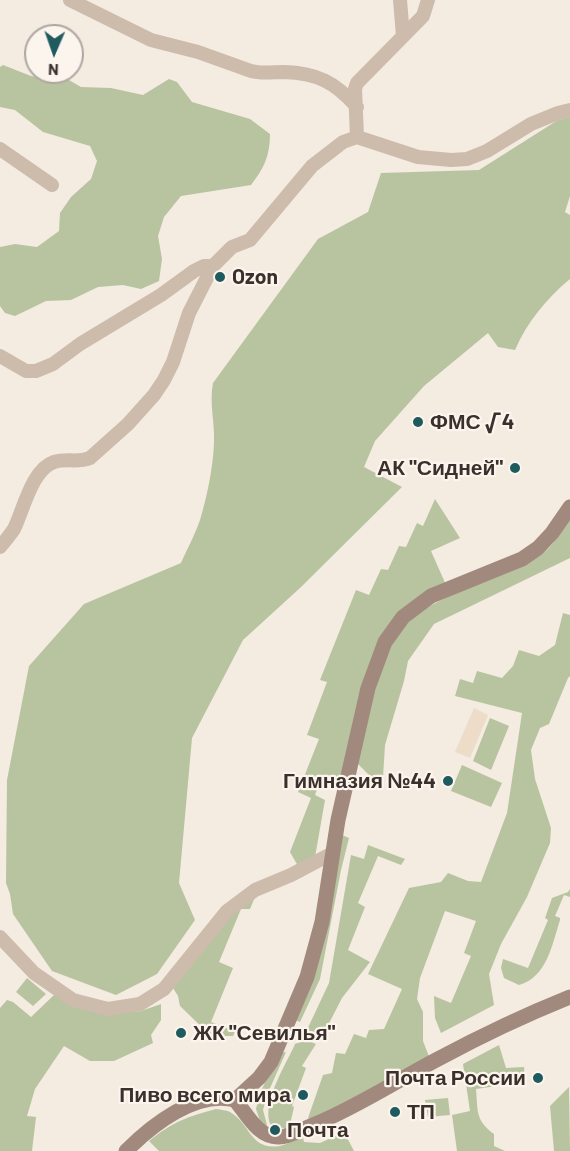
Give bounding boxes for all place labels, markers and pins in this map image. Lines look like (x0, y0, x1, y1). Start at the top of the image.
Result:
place label: Ozon (232, 264, 278, 290)
marker: Ozon (213, 270, 227, 284)
place label: ФМС √4 (430, 409, 514, 435)
marker: ФМС √4 (411, 415, 425, 429)
place label: АК "Сидней" (377, 455, 503, 481)
marker: АК "Сидней" (508, 461, 522, 475)
place label: Гимназия №44 (283, 768, 436, 794)
marker: Гимназия №44 (441, 774, 455, 788)
place label: ЖК "Севилья" (193, 1020, 335, 1046)
marker: ЖК "Севилья" (174, 1026, 188, 1040)
place label: Почта России (385, 1065, 526, 1091)
marker: Почта России (531, 1071, 545, 1085)
place label: Пиво всего мира (119, 1082, 291, 1108)
marker: Пиво всего мира (296, 1088, 310, 1102)
place label: ТП (407, 1099, 435, 1125)
marker: ТП (388, 1105, 402, 1119)
place label: Почта (287, 1117, 349, 1143)
marker: Почта (268, 1123, 282, 1137)

